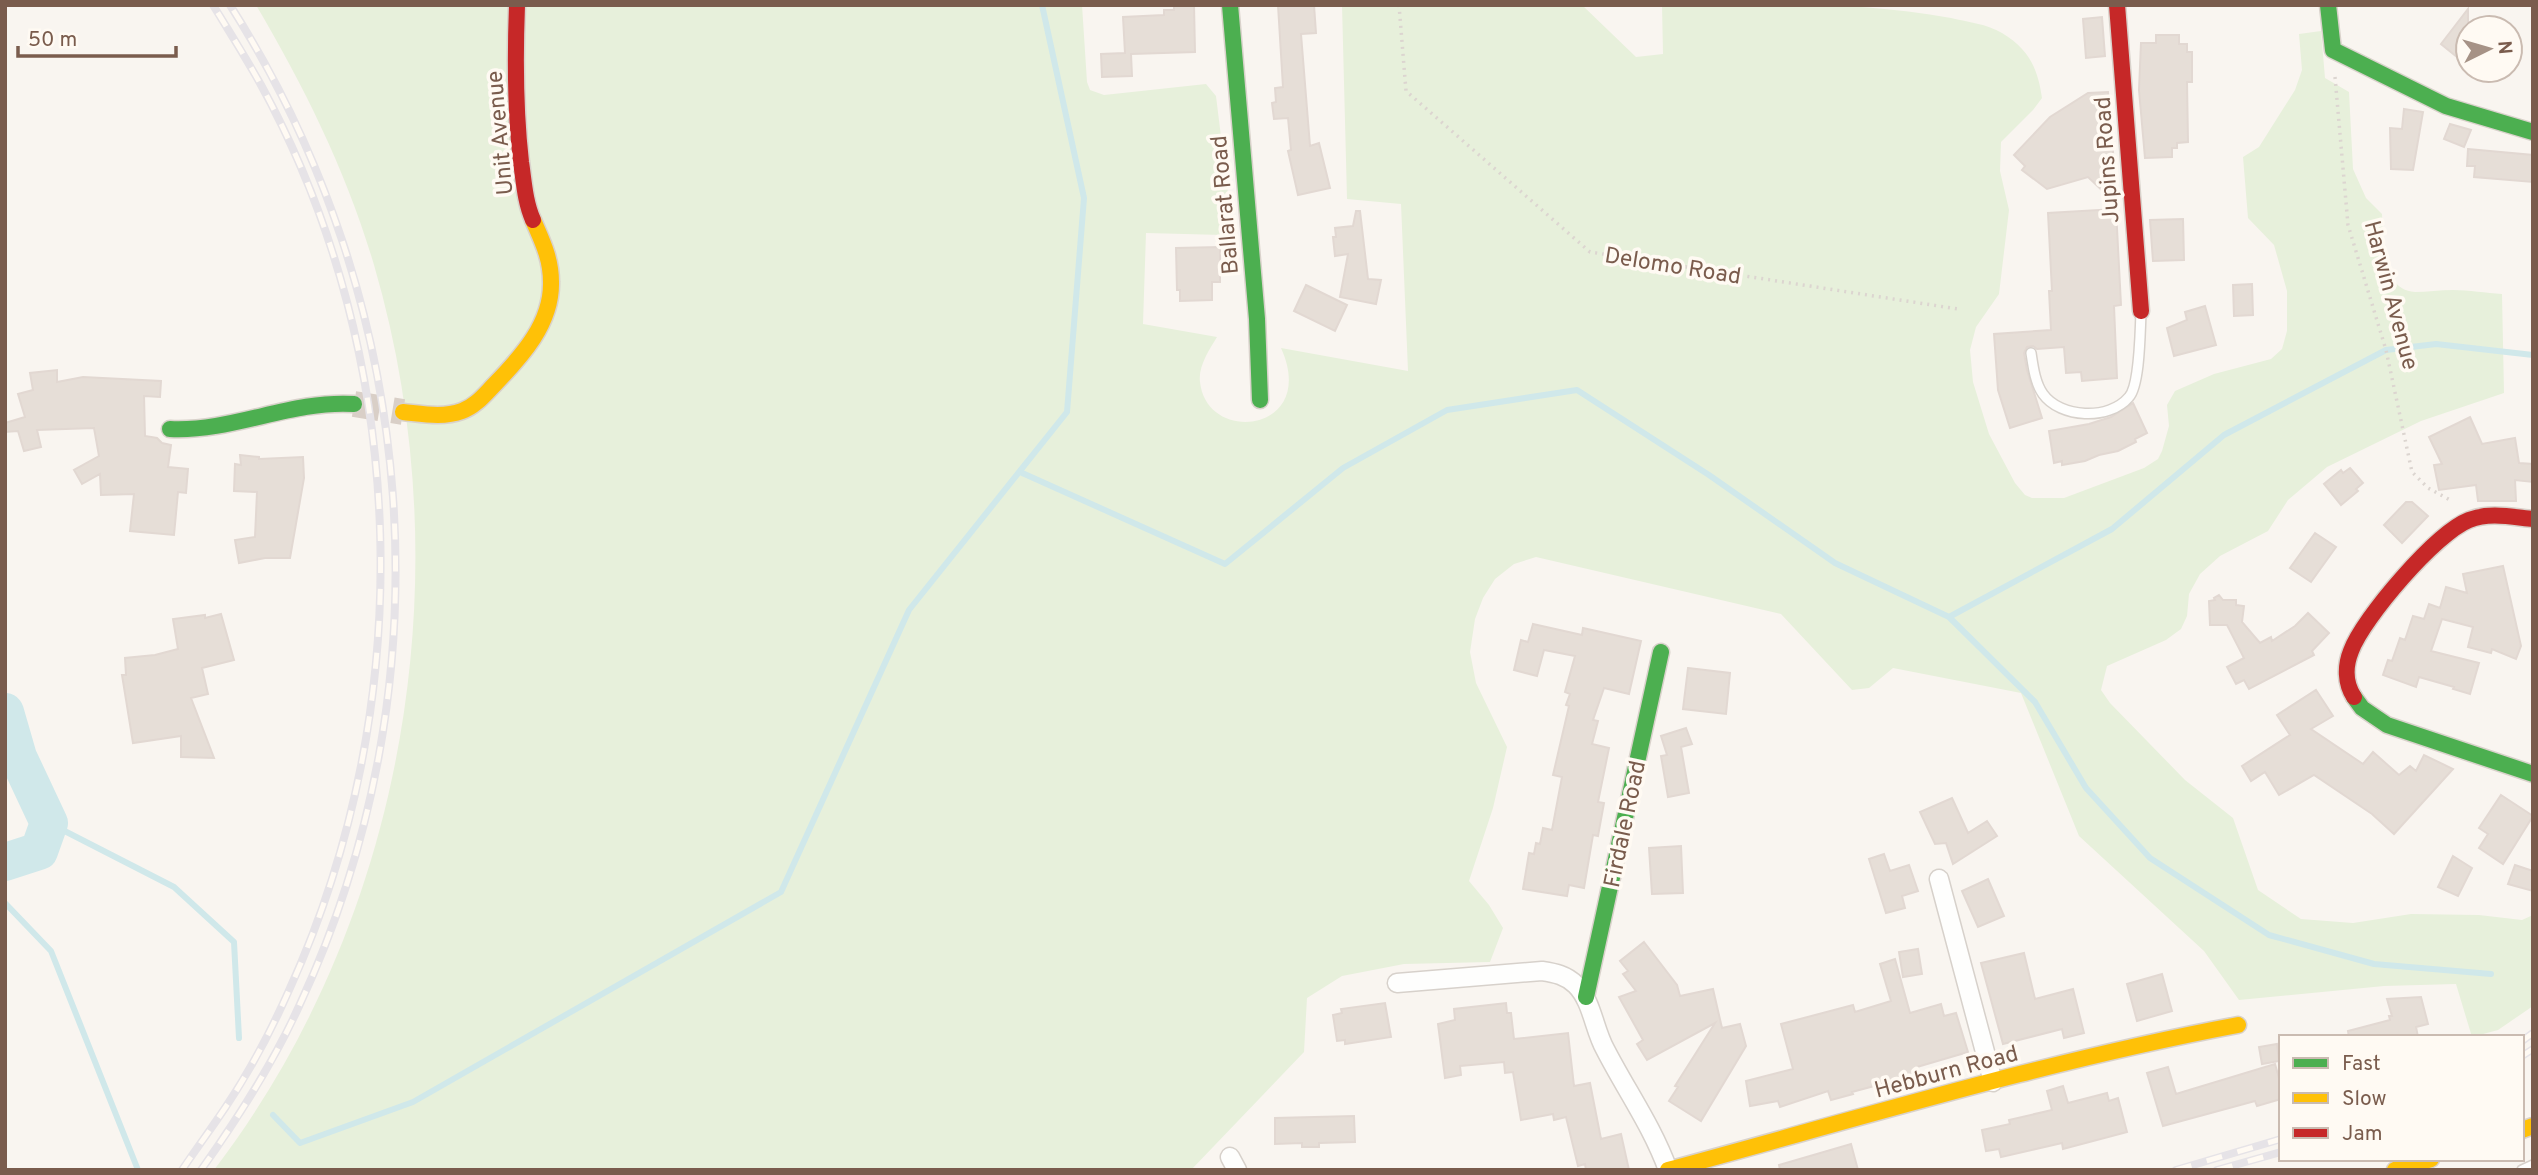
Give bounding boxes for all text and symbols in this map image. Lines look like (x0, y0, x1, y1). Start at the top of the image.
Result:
scale bar (18, 14, 175, 58)
north arrow (2454, 14, 2524, 84)
text: 50 m (28, 27, 77, 54)
text: N (2491, 40, 2516, 56)
street label: Unit Avenue (482, 69, 521, 196)
street label: Jupins Road (2090, 96, 2127, 224)
street label: Ballarat Road (1206, 134, 1247, 275)
street label: Harwin Avenue (2356, 218, 2423, 373)
street label: Delomo Road (1602, 242, 1743, 293)
street label: Firdale Road (1599, 758, 1654, 891)
legend (2279, 1035, 2524, 1161)
street label: Hebburn Road (1871, 1040, 2022, 1107)
text: Fast (2342, 1051, 2381, 1078)
text: Slow (2342, 1086, 2387, 1113)
text: Jam (2342, 1121, 2383, 1148)

